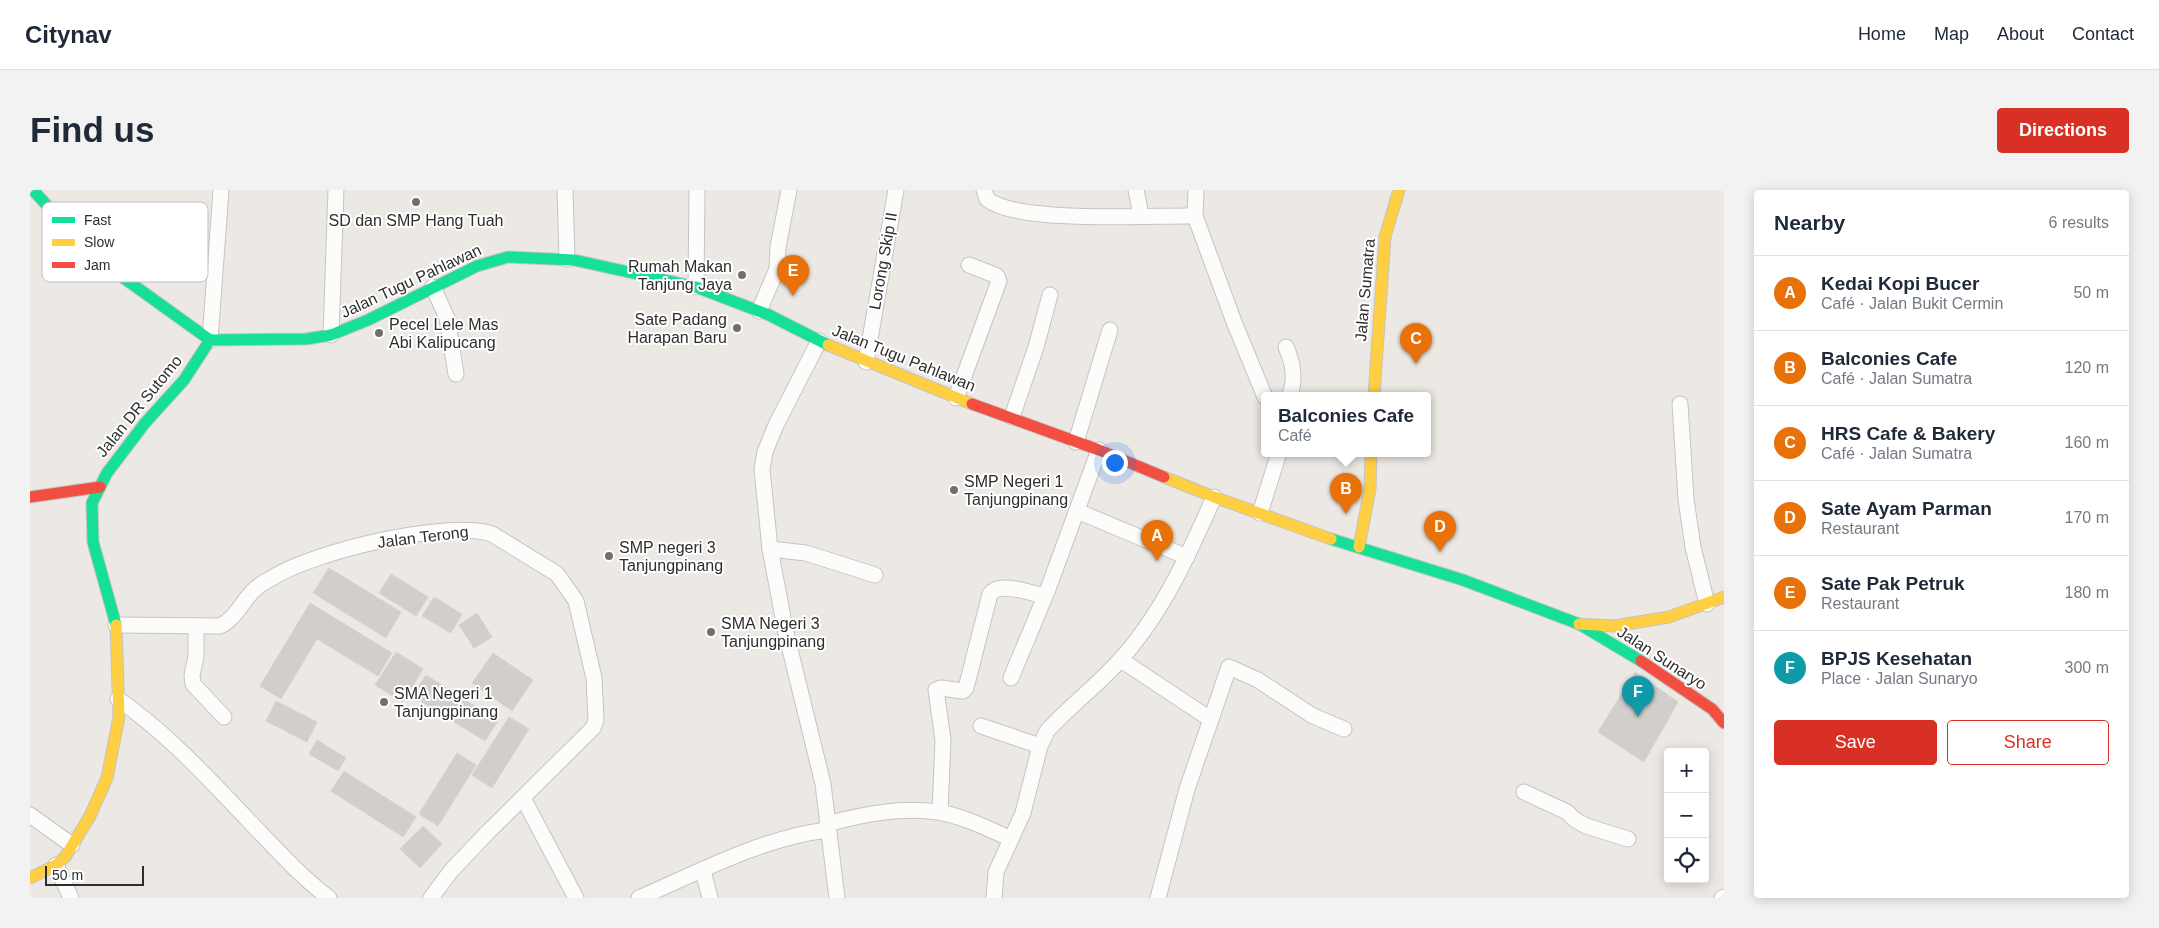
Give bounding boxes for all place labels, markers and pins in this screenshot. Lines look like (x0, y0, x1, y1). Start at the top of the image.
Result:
marker: SD dan SMP Hang Tuah (410, 196, 422, 208)
place label: SD dan SMP Hang Tuah (329, 212, 503, 229)
pin: E (777, 255, 809, 296)
place label: Rumah Makan Tanjung Jaya (628, 258, 732, 293)
marker: Rumah Makan Tanjung Jaya (736, 269, 748, 281)
place label: Sate Padang Harapan Baru (627, 311, 727, 346)
place label: Pecel Lele Mas Abi Kalipucang (389, 316, 498, 351)
marker: Sate Padang Harapan Baru (731, 322, 743, 334)
pin: C (1400, 323, 1432, 364)
marker: Pecel Lele Mas Abi Kalipucang (373, 327, 385, 339)
place label: SMP Negeri 1 Tanjungpinang (964, 473, 1068, 508)
pin: B (1330, 473, 1362, 514)
marker: SMP Negeri 1 Tanjungpinang (948, 484, 960, 496)
pin: D (1424, 511, 1456, 552)
pin: A (1141, 520, 1173, 561)
place label: SMP negeri 3 Tanjungpinang (619, 539, 723, 574)
marker: SMP negeri 3 Tanjungpinang (603, 550, 615, 562)
place label: SMA Negeri 3 Tanjungpinang (721, 615, 825, 650)
marker: SMA Negeri 3 Tanjungpinang (705, 626, 717, 638)
pin: F (1622, 676, 1654, 717)
place label: SMA Negeri 1 Tanjungpinang (394, 685, 498, 720)
marker: SMA Negeri 1 Tanjungpinang (378, 696, 390, 708)

